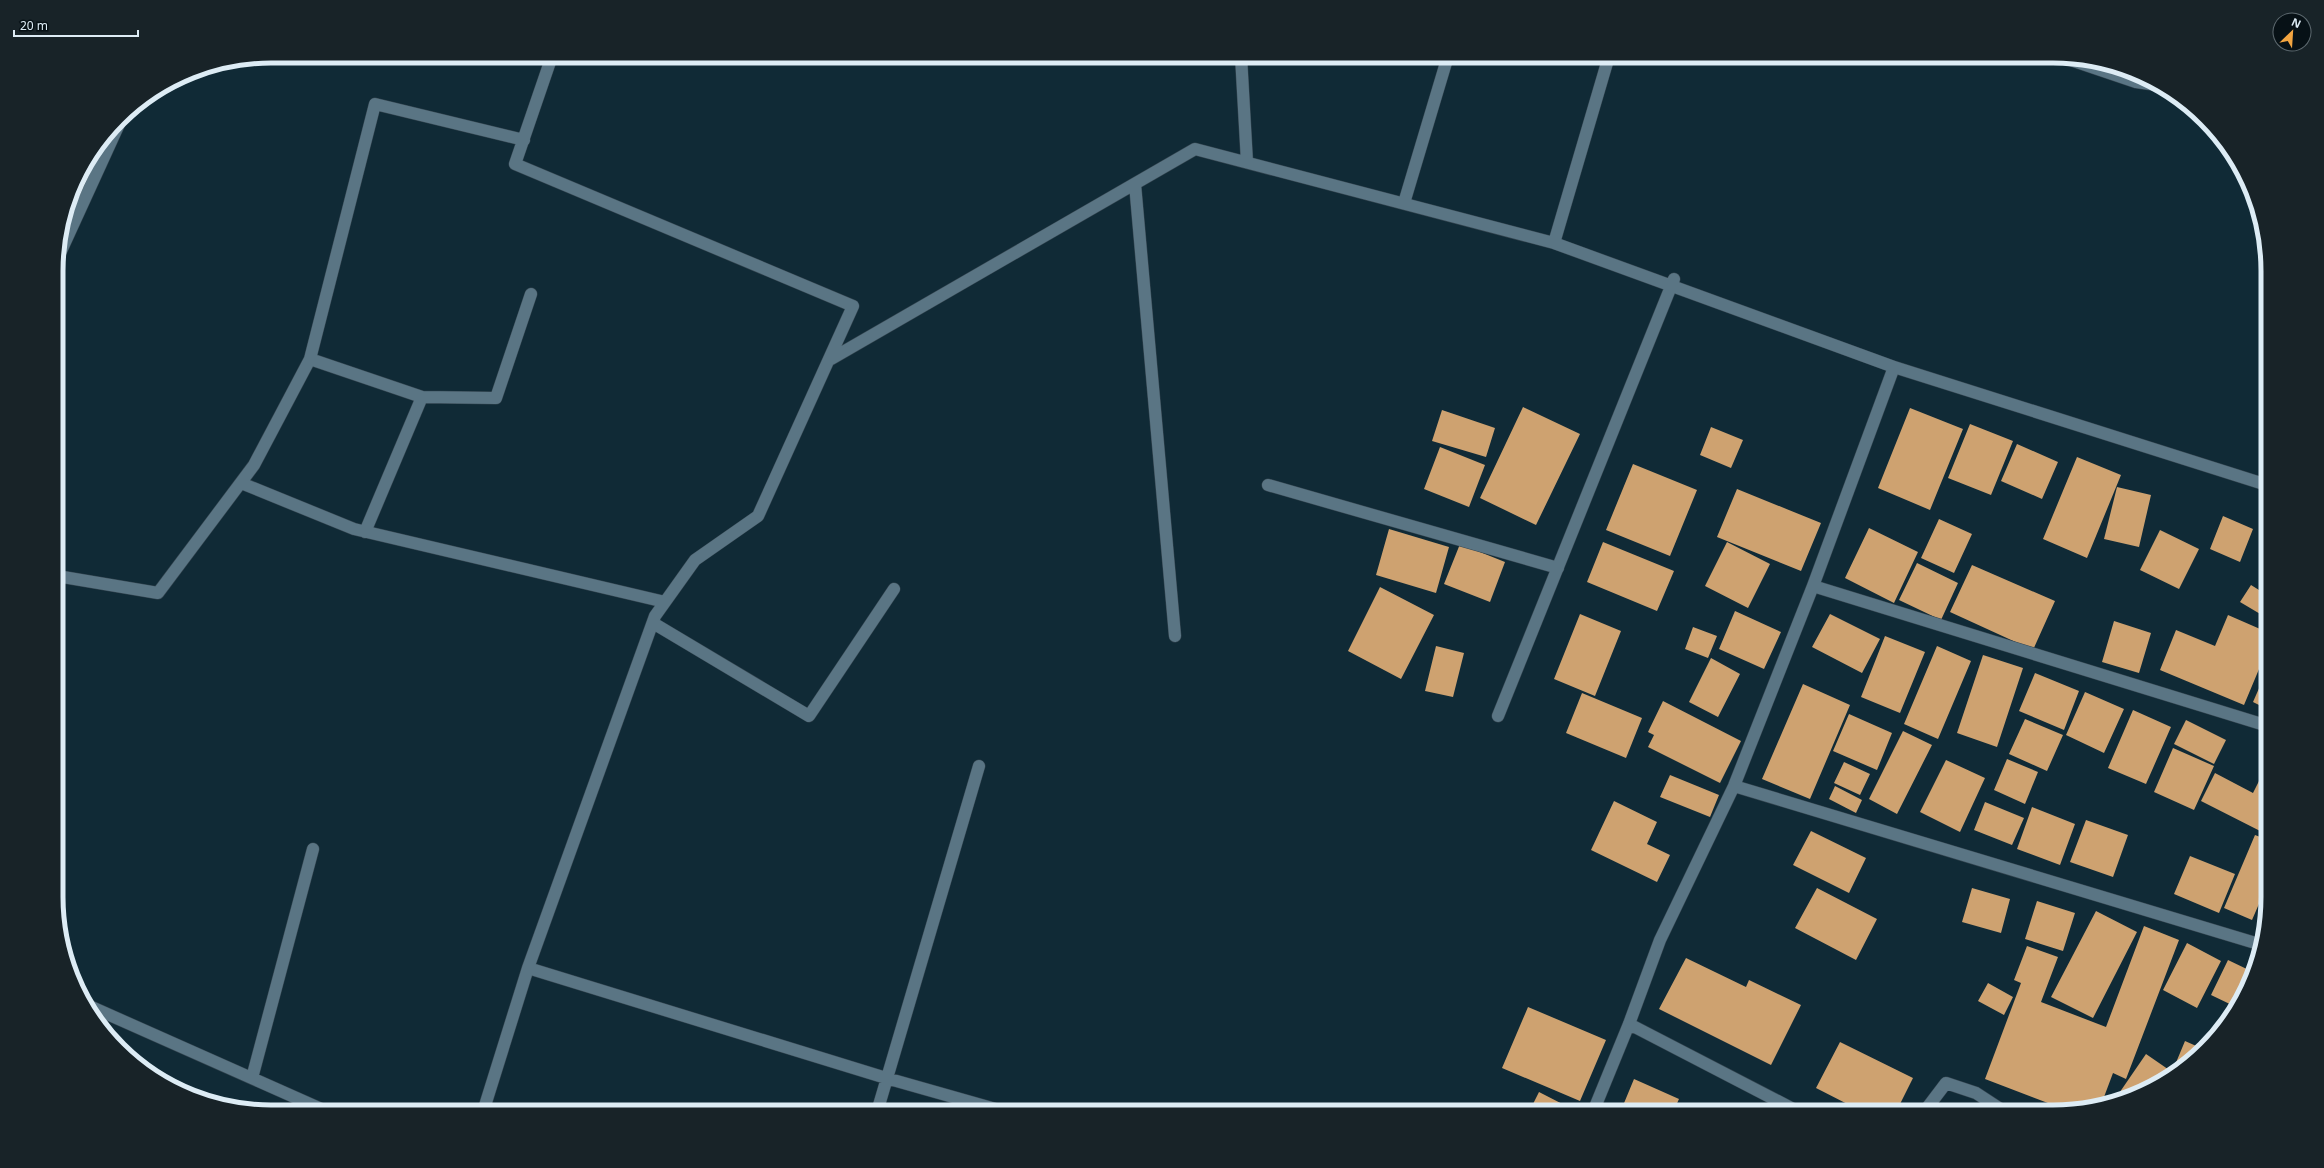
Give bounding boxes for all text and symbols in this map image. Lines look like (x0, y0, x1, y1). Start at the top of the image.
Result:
scale bar (14, 12, 138, 38)
north arrow (2272, 12, 2312, 52)
text: N (2289, 14, 2304, 31)
text: 20 m (20, 17, 48, 34)

